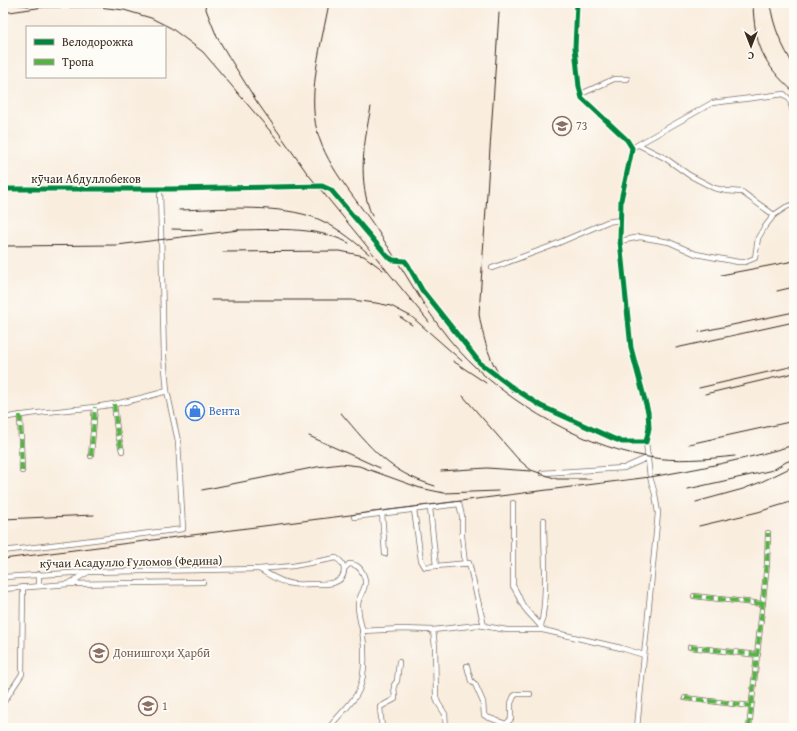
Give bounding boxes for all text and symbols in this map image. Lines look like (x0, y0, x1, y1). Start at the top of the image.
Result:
legend (26, 26, 166, 78)
north arrow (731, 26, 771, 66)
text: Велодорожка (62, 33, 133, 50)
text: С (748, 48, 754, 64)
text: Тропа (62, 53, 94, 70)
school or university icon: 73 (551, 115, 573, 137)
place label: 73 (576, 117, 588, 134)
street label: кӯчаи Абдуллобеков (31, 170, 141, 187)
shop icon: Вента (184, 400, 206, 422)
place label: Вента (209, 402, 240, 419)
street label: кӯчаи Асадулло Ғуломов (Федина) (40, 551, 223, 572)
school or university icon: Донишгоҳи Ҳарбӣ (88, 642, 110, 664)
place label: Донишгоҳи Ҳарбӣ (112, 644, 210, 661)
school or university icon: 1 (137, 695, 159, 717)
place label: 1 (162, 697, 168, 714)

